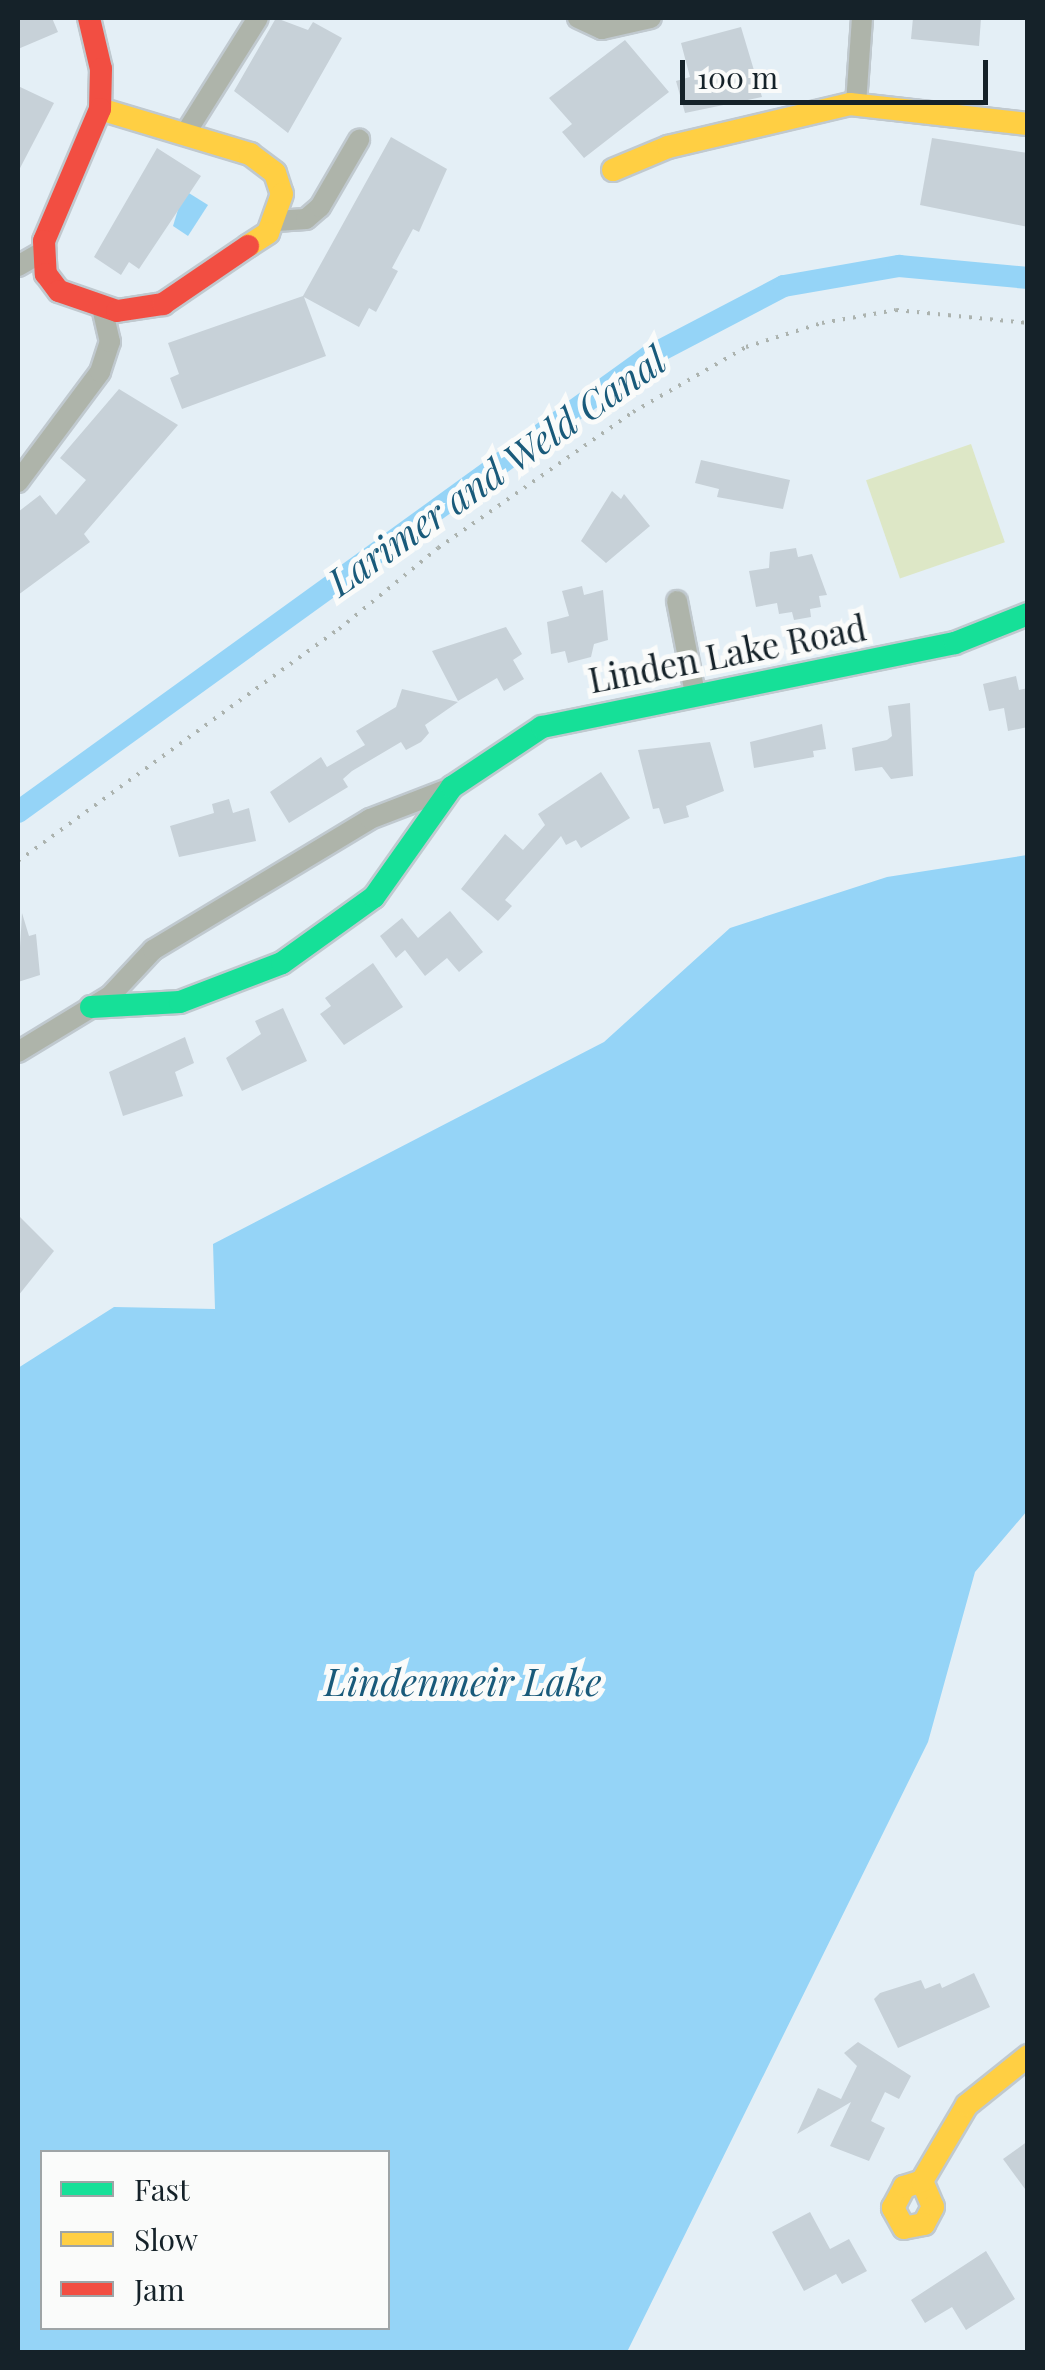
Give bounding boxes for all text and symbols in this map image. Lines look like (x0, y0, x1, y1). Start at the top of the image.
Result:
scale bar (685, 40, 992, 102)
text: 100 m (697, 57, 778, 97)
water label: Larimer and Weld Canal (318, 336, 674, 604)
street label: Linden Lake Road (585, 606, 869, 700)
water label: Lindenmeir Lake (324, 1658, 602, 1704)
legend (40, 2150, 390, 2330)
text: Fast (134, 2169, 190, 2209)
text: Slow (134, 2219, 198, 2259)
text: Jam (134, 2269, 185, 2309)

